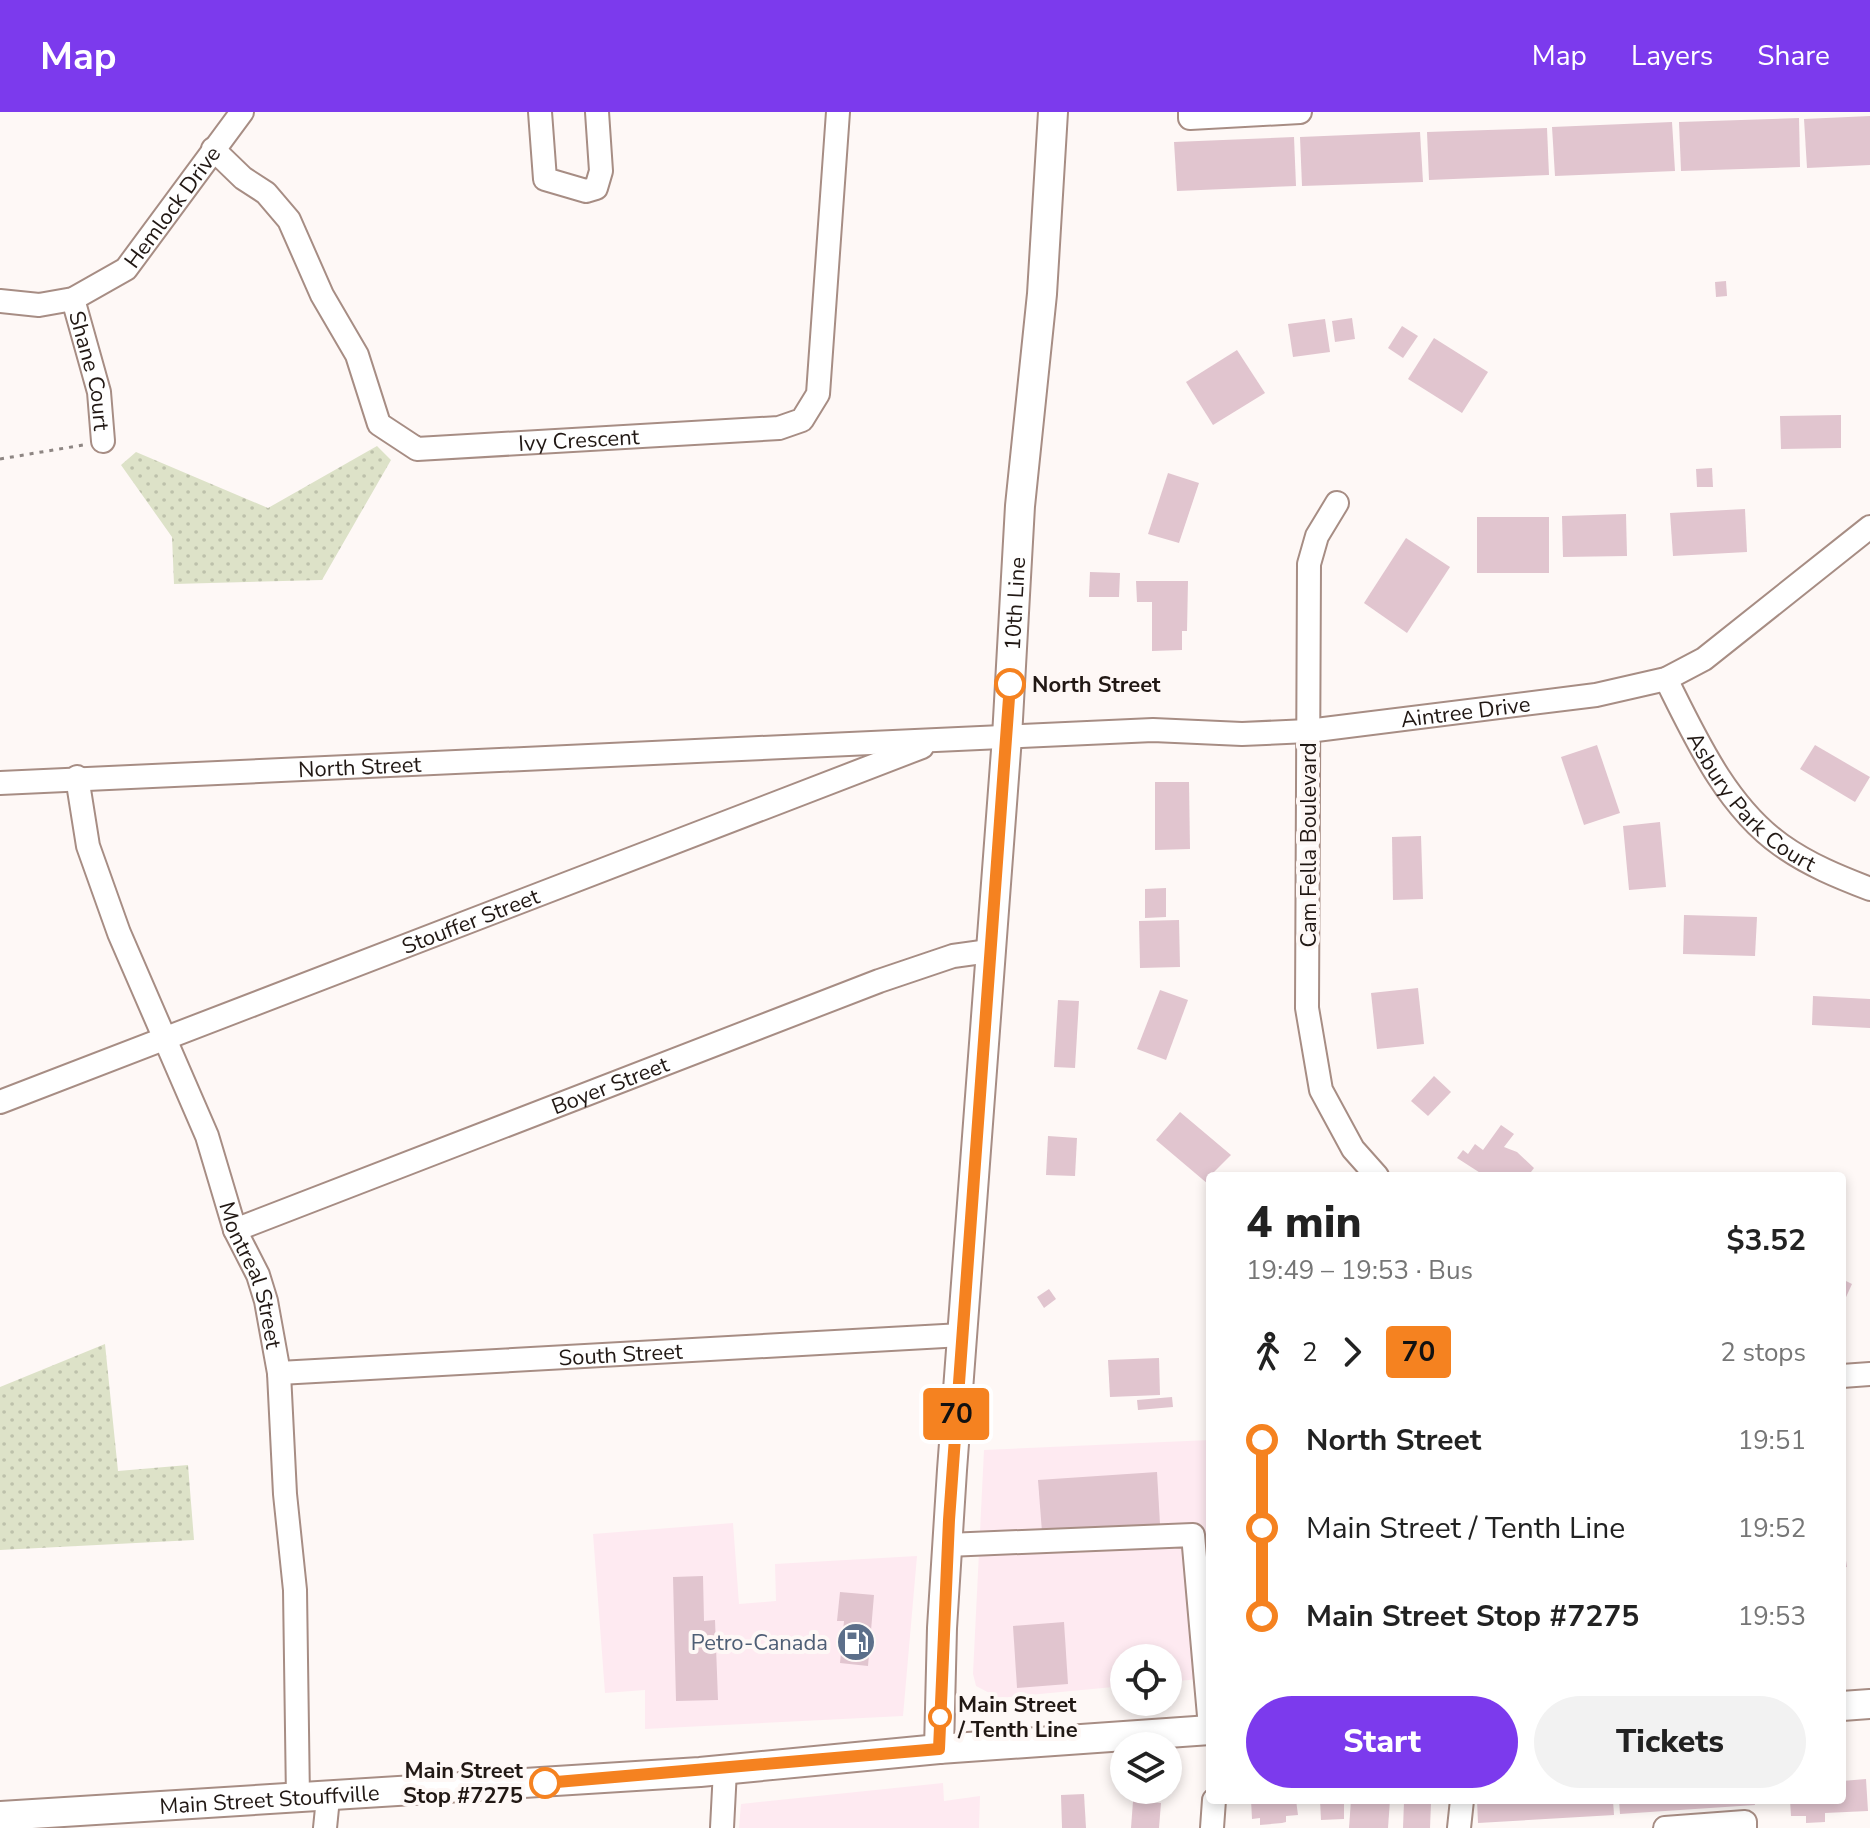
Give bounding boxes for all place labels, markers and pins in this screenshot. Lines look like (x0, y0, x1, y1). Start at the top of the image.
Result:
marker: North Street (995, 669, 1025, 699)
place label: North Street (1032, 670, 1161, 700)
fuel station icon: Petro-Canada (835, 1621, 877, 1663)
place label: Petro-Canada (691, 1628, 828, 1658)
place label: Main Street / Tenth Line (957, 1690, 1078, 1745)
marker: Main Street / Tenth Line (929, 1706, 951, 1728)
place label: Main Street Stop #7275 (403, 1756, 524, 1811)
marker: Main Street Stop #7275 (530, 1768, 560, 1798)

